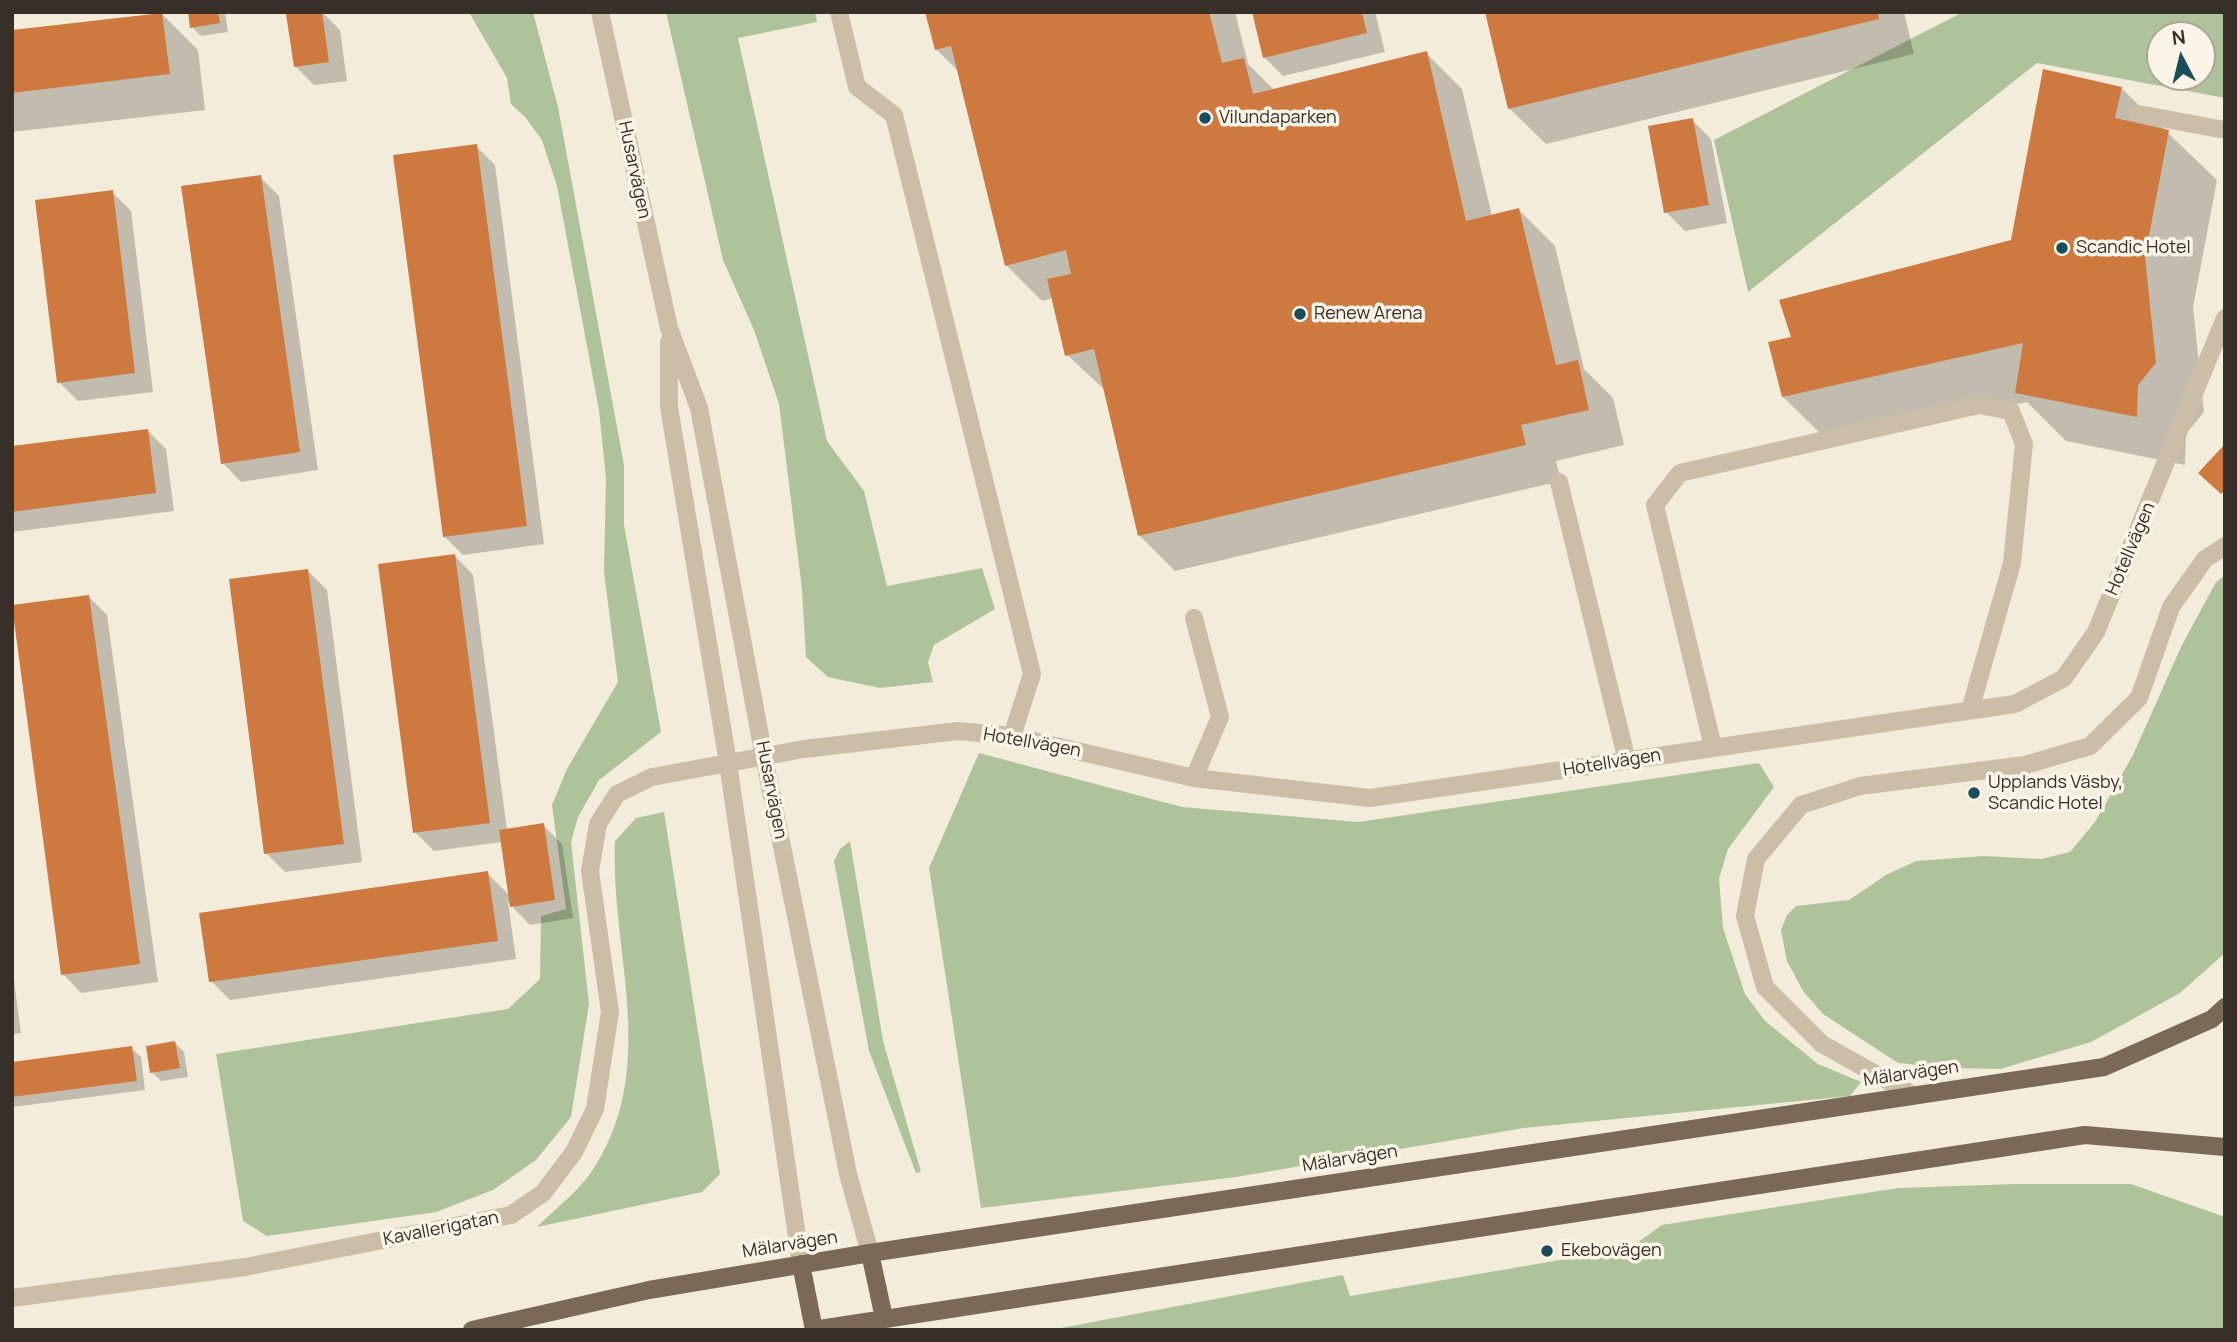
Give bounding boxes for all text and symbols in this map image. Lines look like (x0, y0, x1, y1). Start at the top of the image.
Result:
north arrow (2146, 21, 2216, 91)
text: N (2170, 23, 2187, 51)
place label: Vilundaparken (1219, 107, 1337, 129)
marker: Vilundaparken (1197, 110, 1213, 126)
street label: Husarvägen (613, 119, 655, 221)
place label: Scandic Hotel (2076, 237, 2191, 259)
marker: Scandic Hotel (2054, 240, 2070, 256)
place label: Renew Arena (1314, 303, 1422, 325)
marker: Renew Arena (1292, 306, 1308, 322)
street label: Hotellvägen (2102, 499, 2160, 599)
street label: Hotellvägen (981, 724, 1083, 762)
street label: Husarvägen (751, 739, 791, 841)
street label: Hotellvägen (1561, 745, 1663, 781)
place label: Upplands Väsby, Scandic Hotel (1988, 772, 2123, 814)
marker: Upplands Väsby, Scandic Hotel (1966, 785, 1982, 801)
street label: Mälarvägen (1862, 1057, 1960, 1091)
street label: Mälarvägen (1301, 1141, 1399, 1177)
street label: Kavallerigatan (381, 1207, 501, 1251)
street label: Mälarvägen (741, 1227, 839, 1263)
place label: Ekebovägen (1561, 1240, 1662, 1262)
marker: Ekebovägen (1539, 1243, 1555, 1259)

